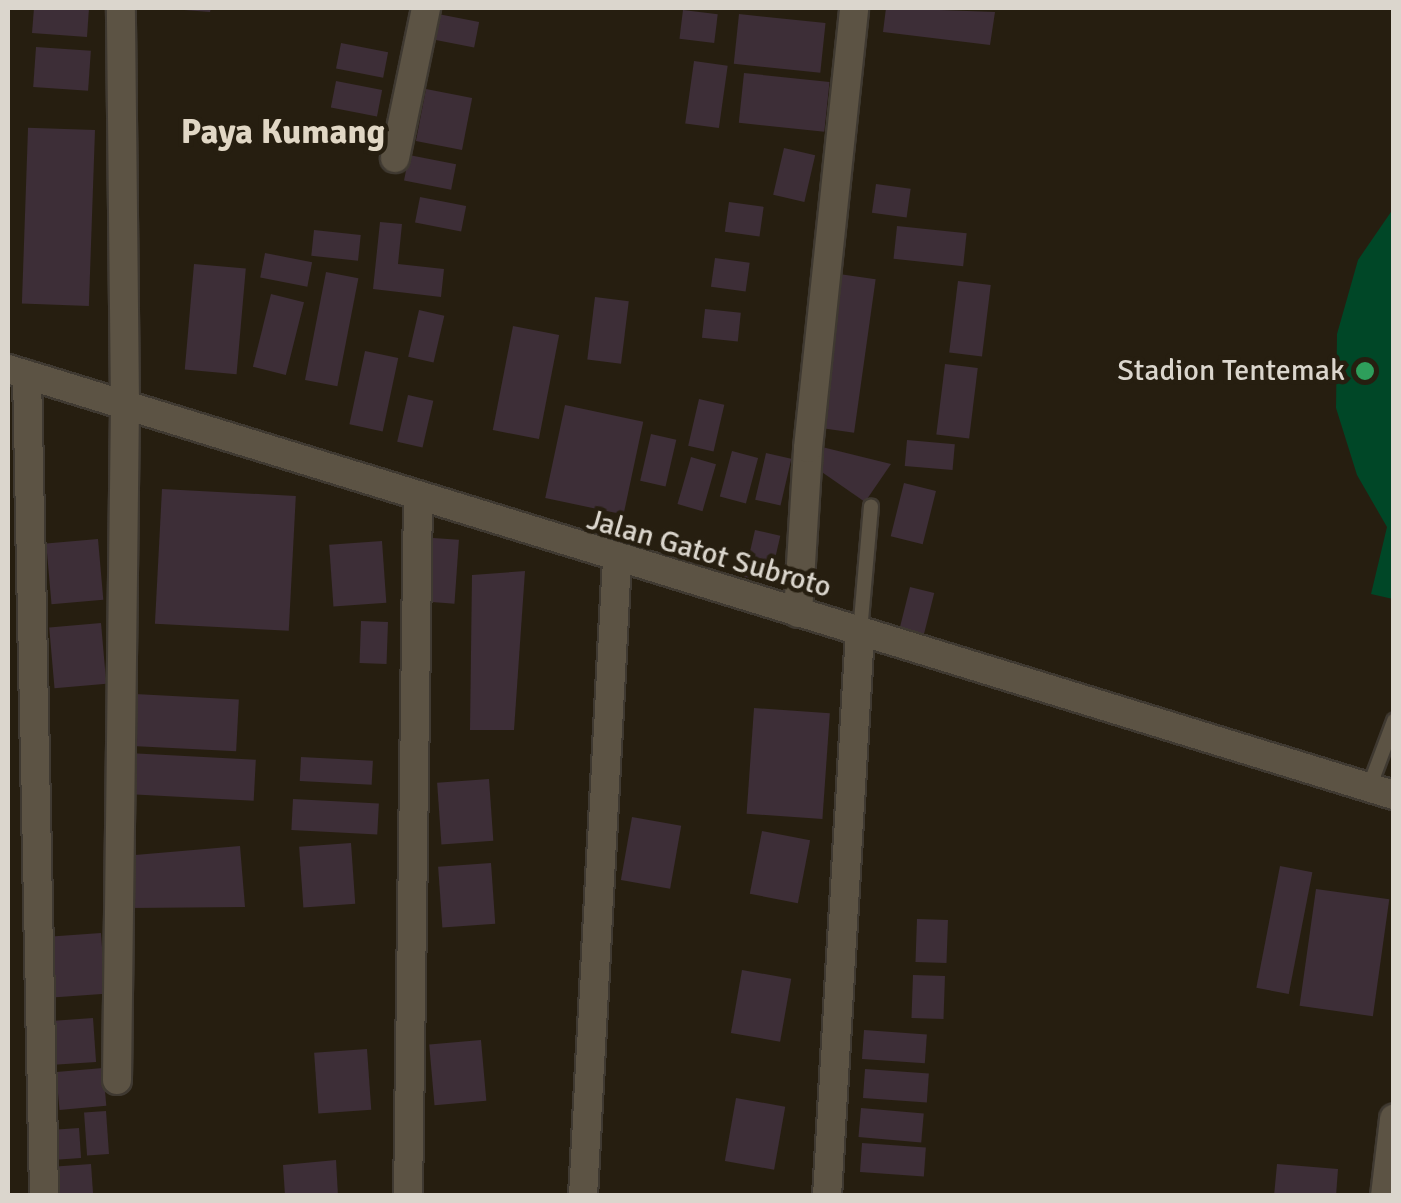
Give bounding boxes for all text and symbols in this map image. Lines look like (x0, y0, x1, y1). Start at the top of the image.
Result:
district label: Paya Kumang (181, 111, 385, 153)
place label: Stadion Tentemak (1117, 353, 1345, 389)
marker: Stadion Tentemak (1354, 360, 1376, 382)
street label: Jalan Gatot Subroto (583, 502, 835, 606)

